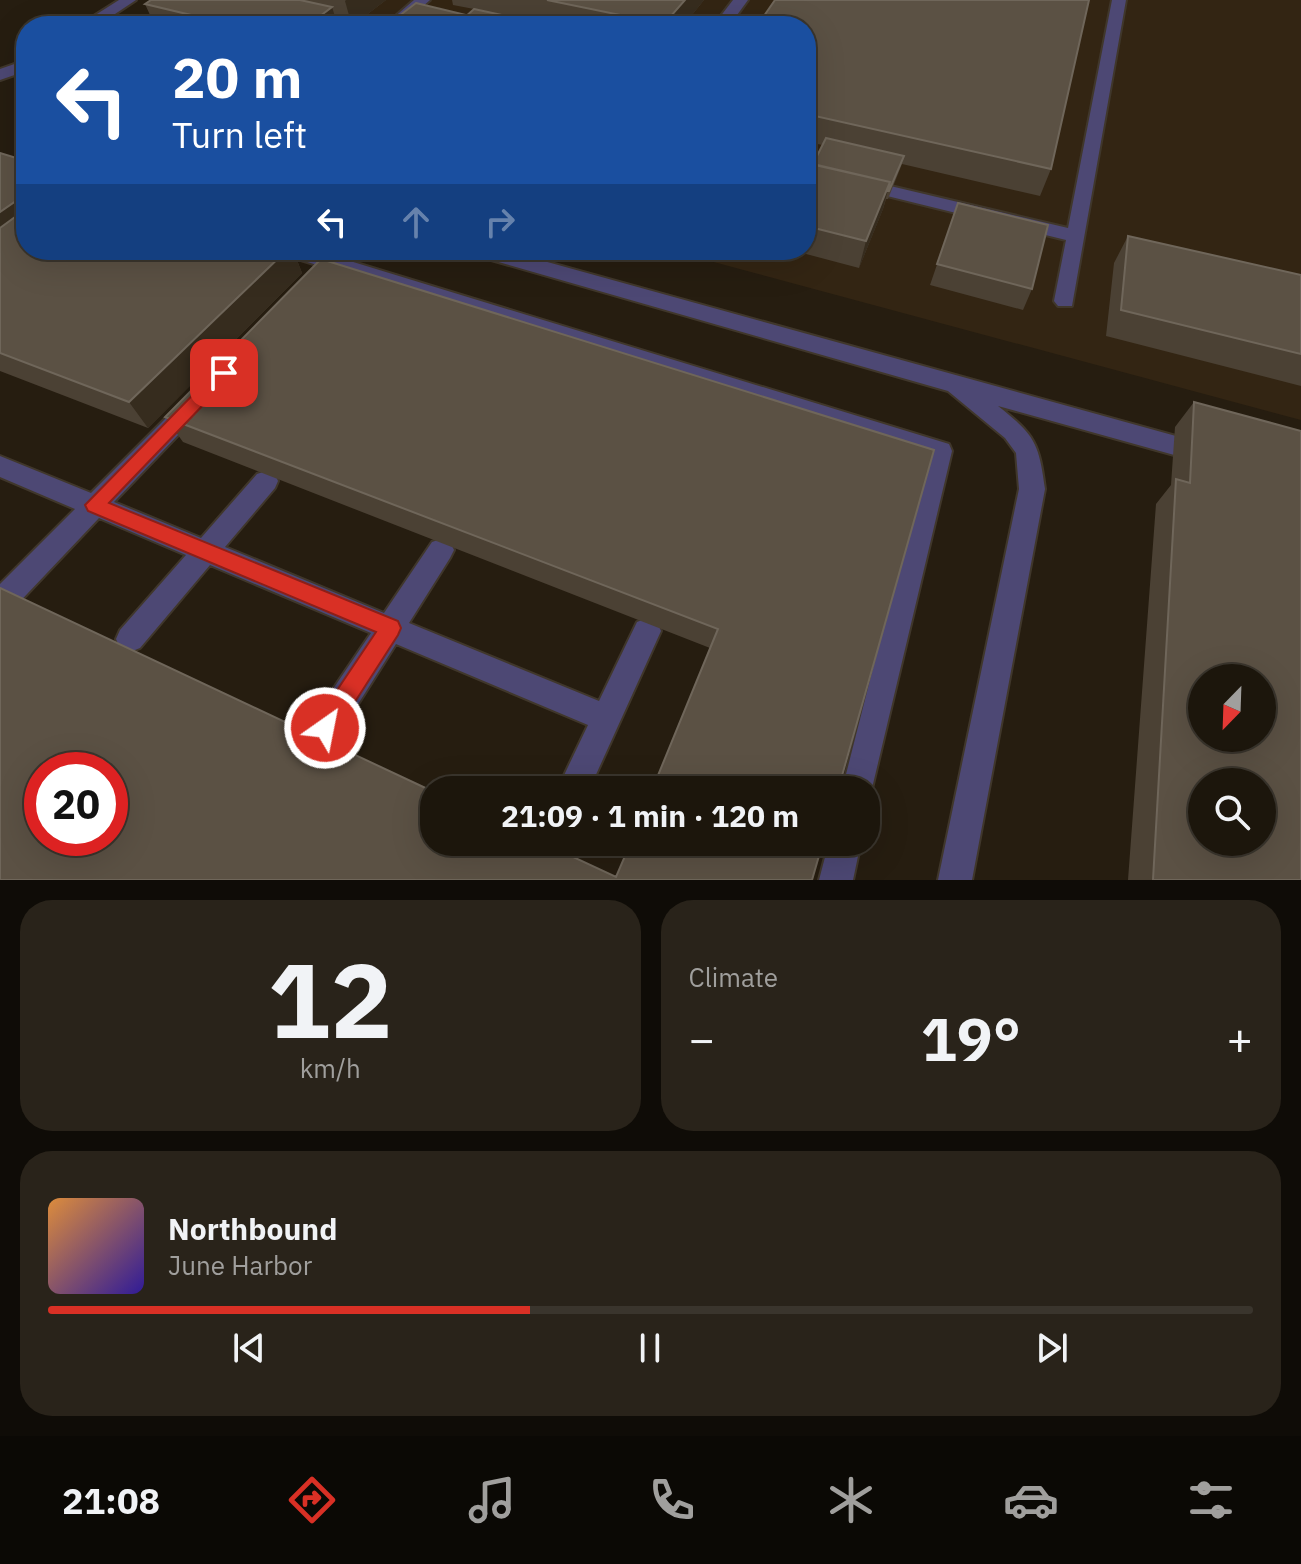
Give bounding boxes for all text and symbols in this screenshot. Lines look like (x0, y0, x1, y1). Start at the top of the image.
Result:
text: 20 m (172, 41, 302, 113)
icon: left (40, 48, 144, 152)
text: Turn left (172, 111, 307, 158)
icon: left (310, 200, 354, 244)
icon: ahead (394, 200, 438, 244)
icon: right (478, 200, 522, 244)
pin (190, 339, 258, 407)
icon: arrive (202, 351, 246, 395)
north arrow (1188, 664, 1276, 752)
map controls (1188, 664, 1276, 856)
position arrow (283, 686, 367, 770)
speed limit sign: 20 (24, 752, 128, 856)
button: search (1188, 768, 1276, 856)
text: 21:09 · 1 min · 120 m (501, 796, 799, 835)
text: 12 (268, 931, 393, 1067)
text: Climate (689, 960, 778, 994)
text: 19° (921, 999, 1021, 1078)
text: − (689, 1010, 715, 1067)
text: + (1227, 1010, 1253, 1067)
text: km/h (300, 1051, 361, 1085)
text: Northbound (168, 1209, 337, 1248)
text: June Harbor (168, 1248, 312, 1282)
icon: previous (227, 1326, 271, 1370)
icon: pause (628, 1326, 672, 1370)
icon: next (1030, 1326, 1074, 1370)
icon: directions (284, 1472, 340, 1528)
icon: music (464, 1472, 520, 1528)
icon: phone (644, 1472, 700, 1528)
icon: climate (823, 1472, 879, 1528)
icon: car (1003, 1472, 1059, 1528)
icon: filters (1183, 1472, 1239, 1528)
text: 21:08 (62, 1477, 160, 1524)

